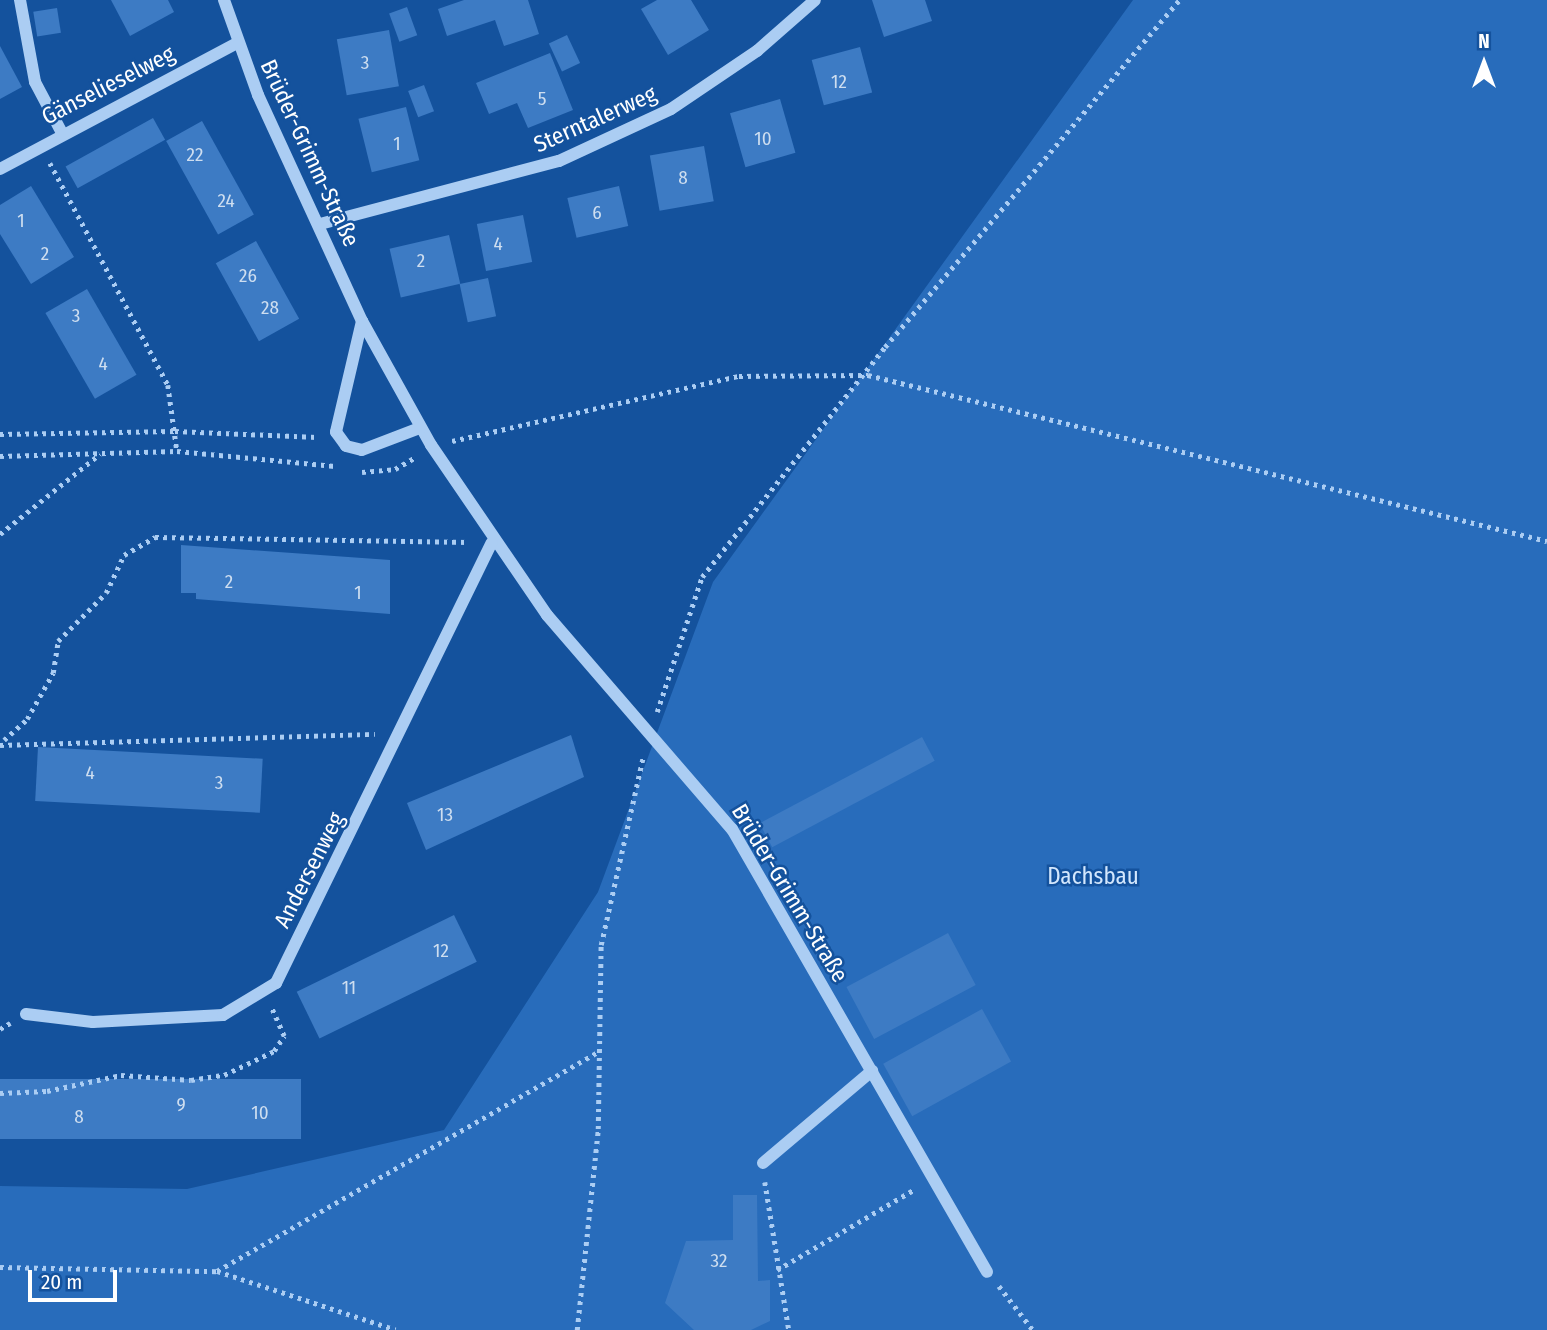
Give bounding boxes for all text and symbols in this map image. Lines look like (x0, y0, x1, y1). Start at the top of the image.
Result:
north arrow (1449, 28, 1519, 98)
text: N (1478, 30, 1490, 53)
street label: Gänselieselweg (37, 40, 179, 130)
house number: 3 (361, 52, 369, 74)
street label: Brüder-Grimm-Straße (255, 55, 365, 251)
house number: 12 (831, 71, 847, 93)
street label: Sterntalerweg (530, 80, 660, 158)
house number: 5 (538, 88, 546, 110)
house number: 10 (754, 128, 772, 150)
house number: 1 (393, 133, 401, 155)
house number: 22 (187, 144, 203, 166)
house number: 8 (678, 167, 688, 189)
house number: 24 (217, 190, 235, 212)
house number: 6 (592, 202, 602, 224)
house number: 1 (17, 210, 25, 232)
house number: 4 (493, 233, 503, 255)
house number: 2 (41, 243, 49, 265)
house number: 2 (417, 250, 425, 272)
house number: 26 (239, 265, 257, 287)
house number: 28 (261, 297, 279, 319)
house number: 3 (72, 305, 80, 327)
house number: 4 (98, 353, 108, 375)
house number: 2 (225, 571, 233, 593)
house number: 1 (354, 582, 362, 604)
house number: 4 (85, 762, 95, 784)
house number: 3 (215, 772, 223, 794)
street label: Brüder-Grimm-Straße (726, 799, 854, 987)
house number: 13 (437, 804, 453, 826)
street label: Andersenweg (268, 808, 350, 932)
park label: Dachsbau (1047, 862, 1139, 890)
house number: 12 (433, 940, 449, 962)
house number: 11 (342, 977, 356, 999)
house number: 9 (176, 1094, 186, 1116)
house number: 10 (251, 1102, 269, 1124)
house number: 8 (74, 1106, 84, 1128)
house number: 32 (711, 1250, 727, 1272)
scale bar (32, 1256, 121, 1300)
text: 20 m (41, 1269, 82, 1295)

